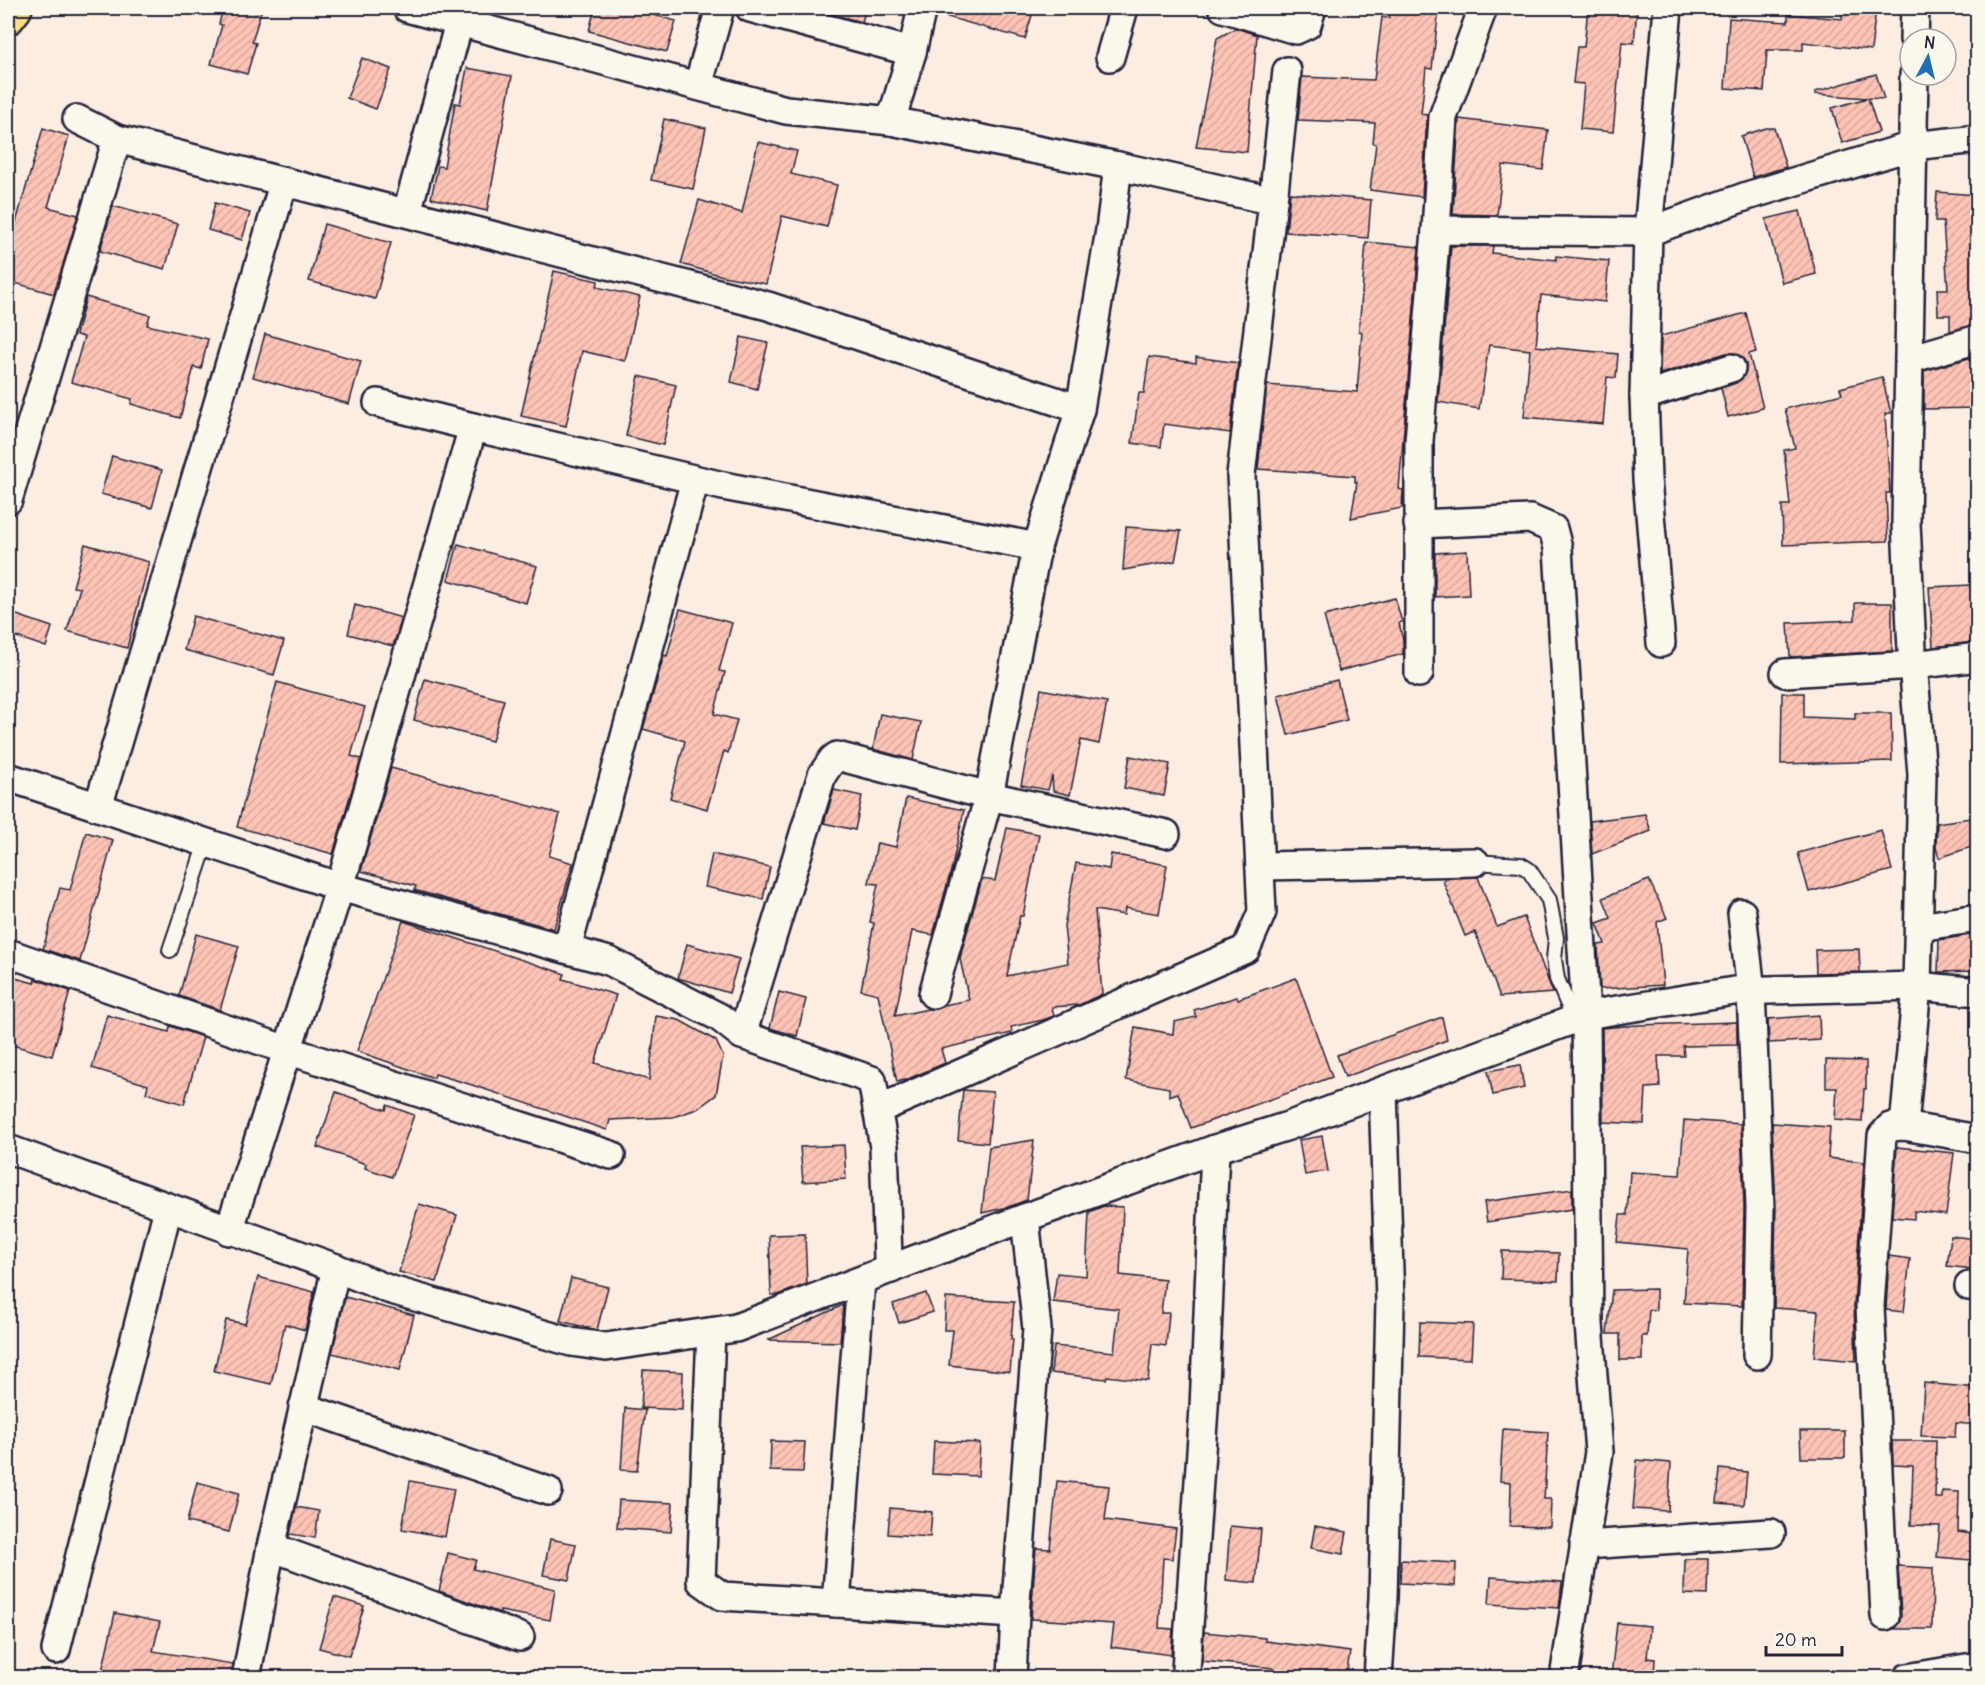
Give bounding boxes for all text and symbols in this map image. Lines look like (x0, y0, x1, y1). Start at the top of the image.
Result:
north arrow (1898, 27, 1958, 87)
text: N (1923, 32, 1937, 53)
scale bar (1766, 1619, 1842, 1657)
text: 20 m (1775, 1628, 1817, 1651)

